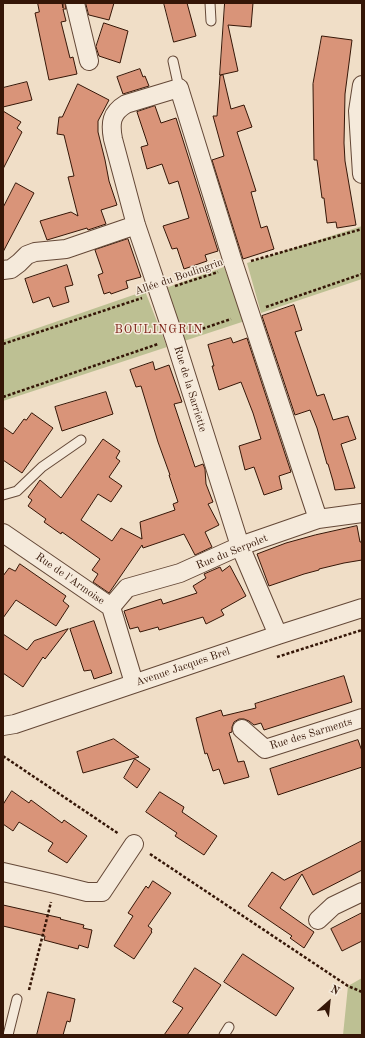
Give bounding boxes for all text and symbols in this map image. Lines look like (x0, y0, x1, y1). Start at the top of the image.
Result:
street label: Allée du Boulingrin (133, 256, 225, 298)
district label: BOULINGRIN (115, 323, 203, 337)
street label: Rue de la Sarriette (171, 344, 209, 434)
street label: Rue du Serpolet (194, 532, 270, 572)
street label: Rue de l'Armoise (33, 550, 107, 608)
street label: Avenue Jacques Brel (134, 645, 232, 689)
street label: Rue des Sarments (268, 715, 354, 753)
north arrow (309, 982, 349, 1022)
text: N (328, 984, 341, 998)

